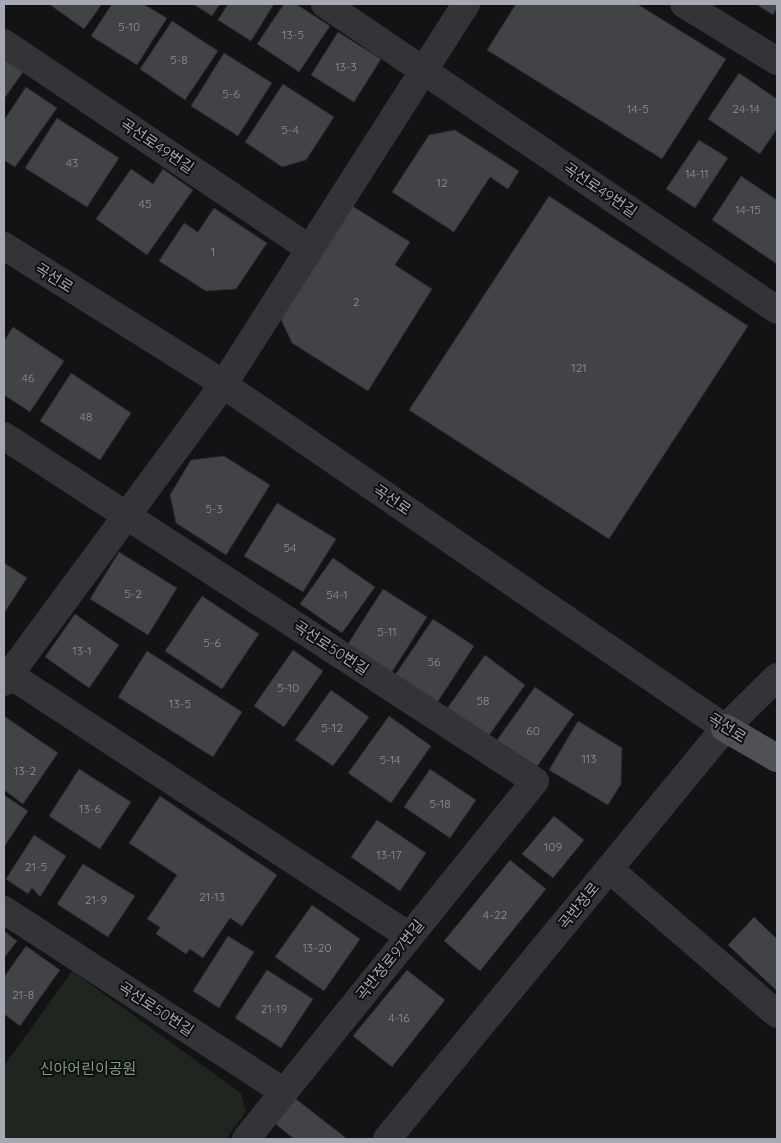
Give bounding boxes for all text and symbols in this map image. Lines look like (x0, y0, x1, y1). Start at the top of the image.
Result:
house number: 5-10 (118, 19, 140, 34)
house number: 13-5 (282, 27, 304, 42)
house number: 5-8 (170, 52, 188, 67)
house number: 13-3 (335, 59, 357, 74)
house number: 5-6 (222, 86, 240, 101)
house number: 14-5 (627, 101, 649, 116)
house number: 24-14 (732, 101, 760, 116)
street label: 곡선로49번길 (117, 114, 198, 177)
house number: 5-4 (281, 122, 299, 137)
house number: 43 (66, 155, 78, 170)
street label: 곡선로49번길 (560, 158, 641, 221)
house number: 14-11 (685, 166, 709, 181)
house number: 12 (436, 175, 448, 190)
house number: 45 (139, 196, 151, 211)
house number: 14-15 (735, 202, 761, 217)
house number: 1 (211, 244, 215, 259)
street label: 곡선로 (32, 259, 77, 297)
house number: 2 (353, 294, 360, 309)
house number: 121 (571, 360, 587, 375)
house number: 46 (22, 370, 35, 385)
house number: 48 (80, 409, 92, 424)
street label: 곡선로 (370, 480, 415, 519)
house number: 5-3 (205, 501, 223, 516)
house number: 54 (284, 540, 296, 555)
house number: 5-2 (124, 586, 142, 601)
house number: 54-1 (326, 587, 348, 602)
street label: 곡선로50번길 (290, 616, 373, 679)
house number: 5-11 (377, 624, 397, 639)
house number: 5-6 (203, 635, 221, 650)
house number: 13-1 (72, 643, 92, 658)
house number: 56 (428, 654, 441, 669)
house number: 5-10 (277, 680, 299, 695)
house number: 58 (476, 693, 490, 708)
house number: 13-5 (169, 696, 191, 711)
street label: 곡선로 (705, 709, 750, 747)
house number: 5-12 (321, 720, 343, 735)
house number: 60 (526, 723, 540, 738)
house number: 113 (581, 751, 597, 766)
house number: 5-14 (379, 752, 401, 767)
house number: 13-2 (14, 763, 36, 778)
house number: 5-18 (429, 796, 451, 811)
house number: 13-6 (79, 801, 101, 816)
house number: 109 (544, 839, 562, 854)
house number: 13-17 (376, 847, 402, 862)
house number: 21-5 (25, 859, 47, 874)
street label: 곡반정로 (554, 878, 603, 933)
house number: 21-13 (199, 889, 225, 904)
house number: 21-9 (85, 892, 108, 907)
house number: 4-22 (483, 907, 507, 922)
street label: 곡반정로97번길 (351, 915, 428, 1004)
house number: 13-20 (302, 940, 332, 955)
street label: 곡선로50번길 (115, 977, 198, 1040)
house number: 21-8 (12, 987, 34, 1002)
house number: 21-19 (261, 1001, 287, 1016)
house number: 4-16 (388, 1010, 410, 1025)
park label: 신아어린이공원 (40, 1059, 136, 1078)

